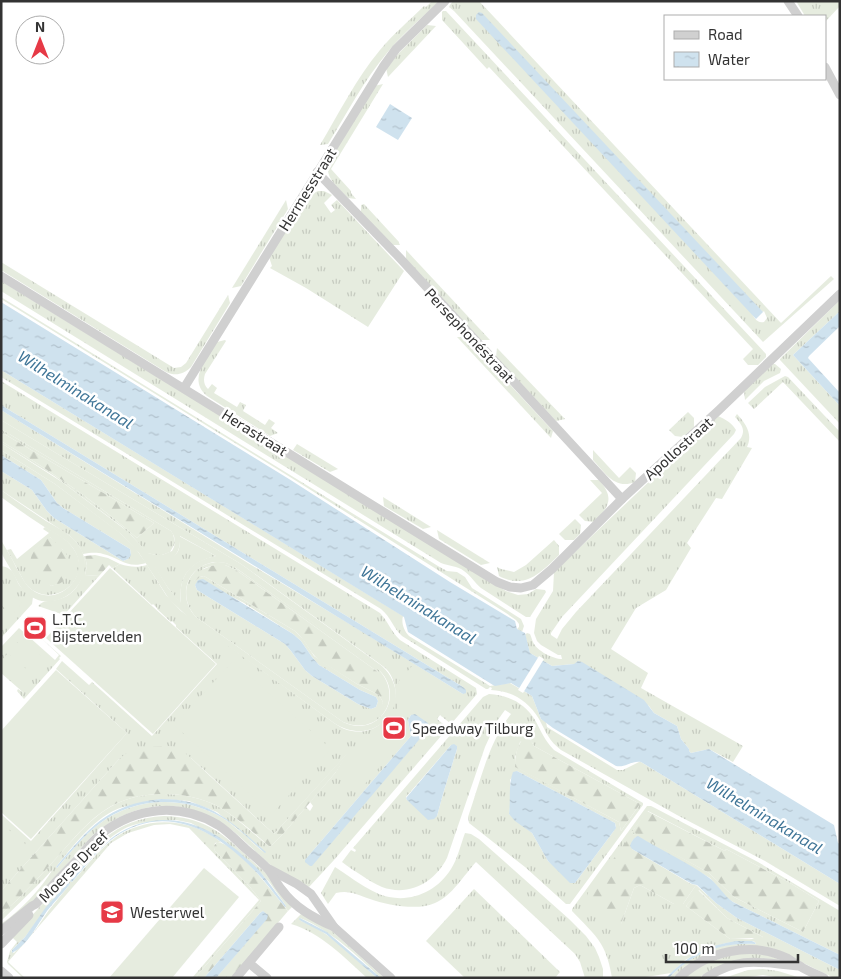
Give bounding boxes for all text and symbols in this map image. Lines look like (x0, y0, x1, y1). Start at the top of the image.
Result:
north arrow (15, 15, 65, 65)
legend (664, 15, 826, 80)
text: N (35, 18, 45, 35)
text: Road (708, 25, 743, 43)
text: Water (708, 50, 750, 68)
street label: Hermesstraat (274, 144, 340, 234)
street label: Persephonéstraat (422, 284, 519, 386)
water label: Wilhelminakanaal (15, 346, 137, 432)
street label: Herastraat (219, 405, 291, 459)
street label: Apollostraat (640, 413, 716, 483)
water label: Wilhelminakanaal (358, 561, 480, 647)
place label: L.T.C. Bijstervelden (52, 610, 142, 646)
sports icon: L.T.C. Bijstervelden (22, 615, 48, 641)
sports icon: Speedway Tilburg (381, 715, 407, 741)
place label: Speedway Tilburg (412, 719, 534, 737)
water label: Wilhelminakanaal (703, 773, 827, 857)
street label: Moerse Dreef (34, 826, 112, 905)
school or university icon: Westerwel (99, 899, 125, 925)
place label: Westerwel (130, 903, 205, 921)
scale bar (666, 932, 798, 964)
text: 100 m (674, 939, 715, 957)

